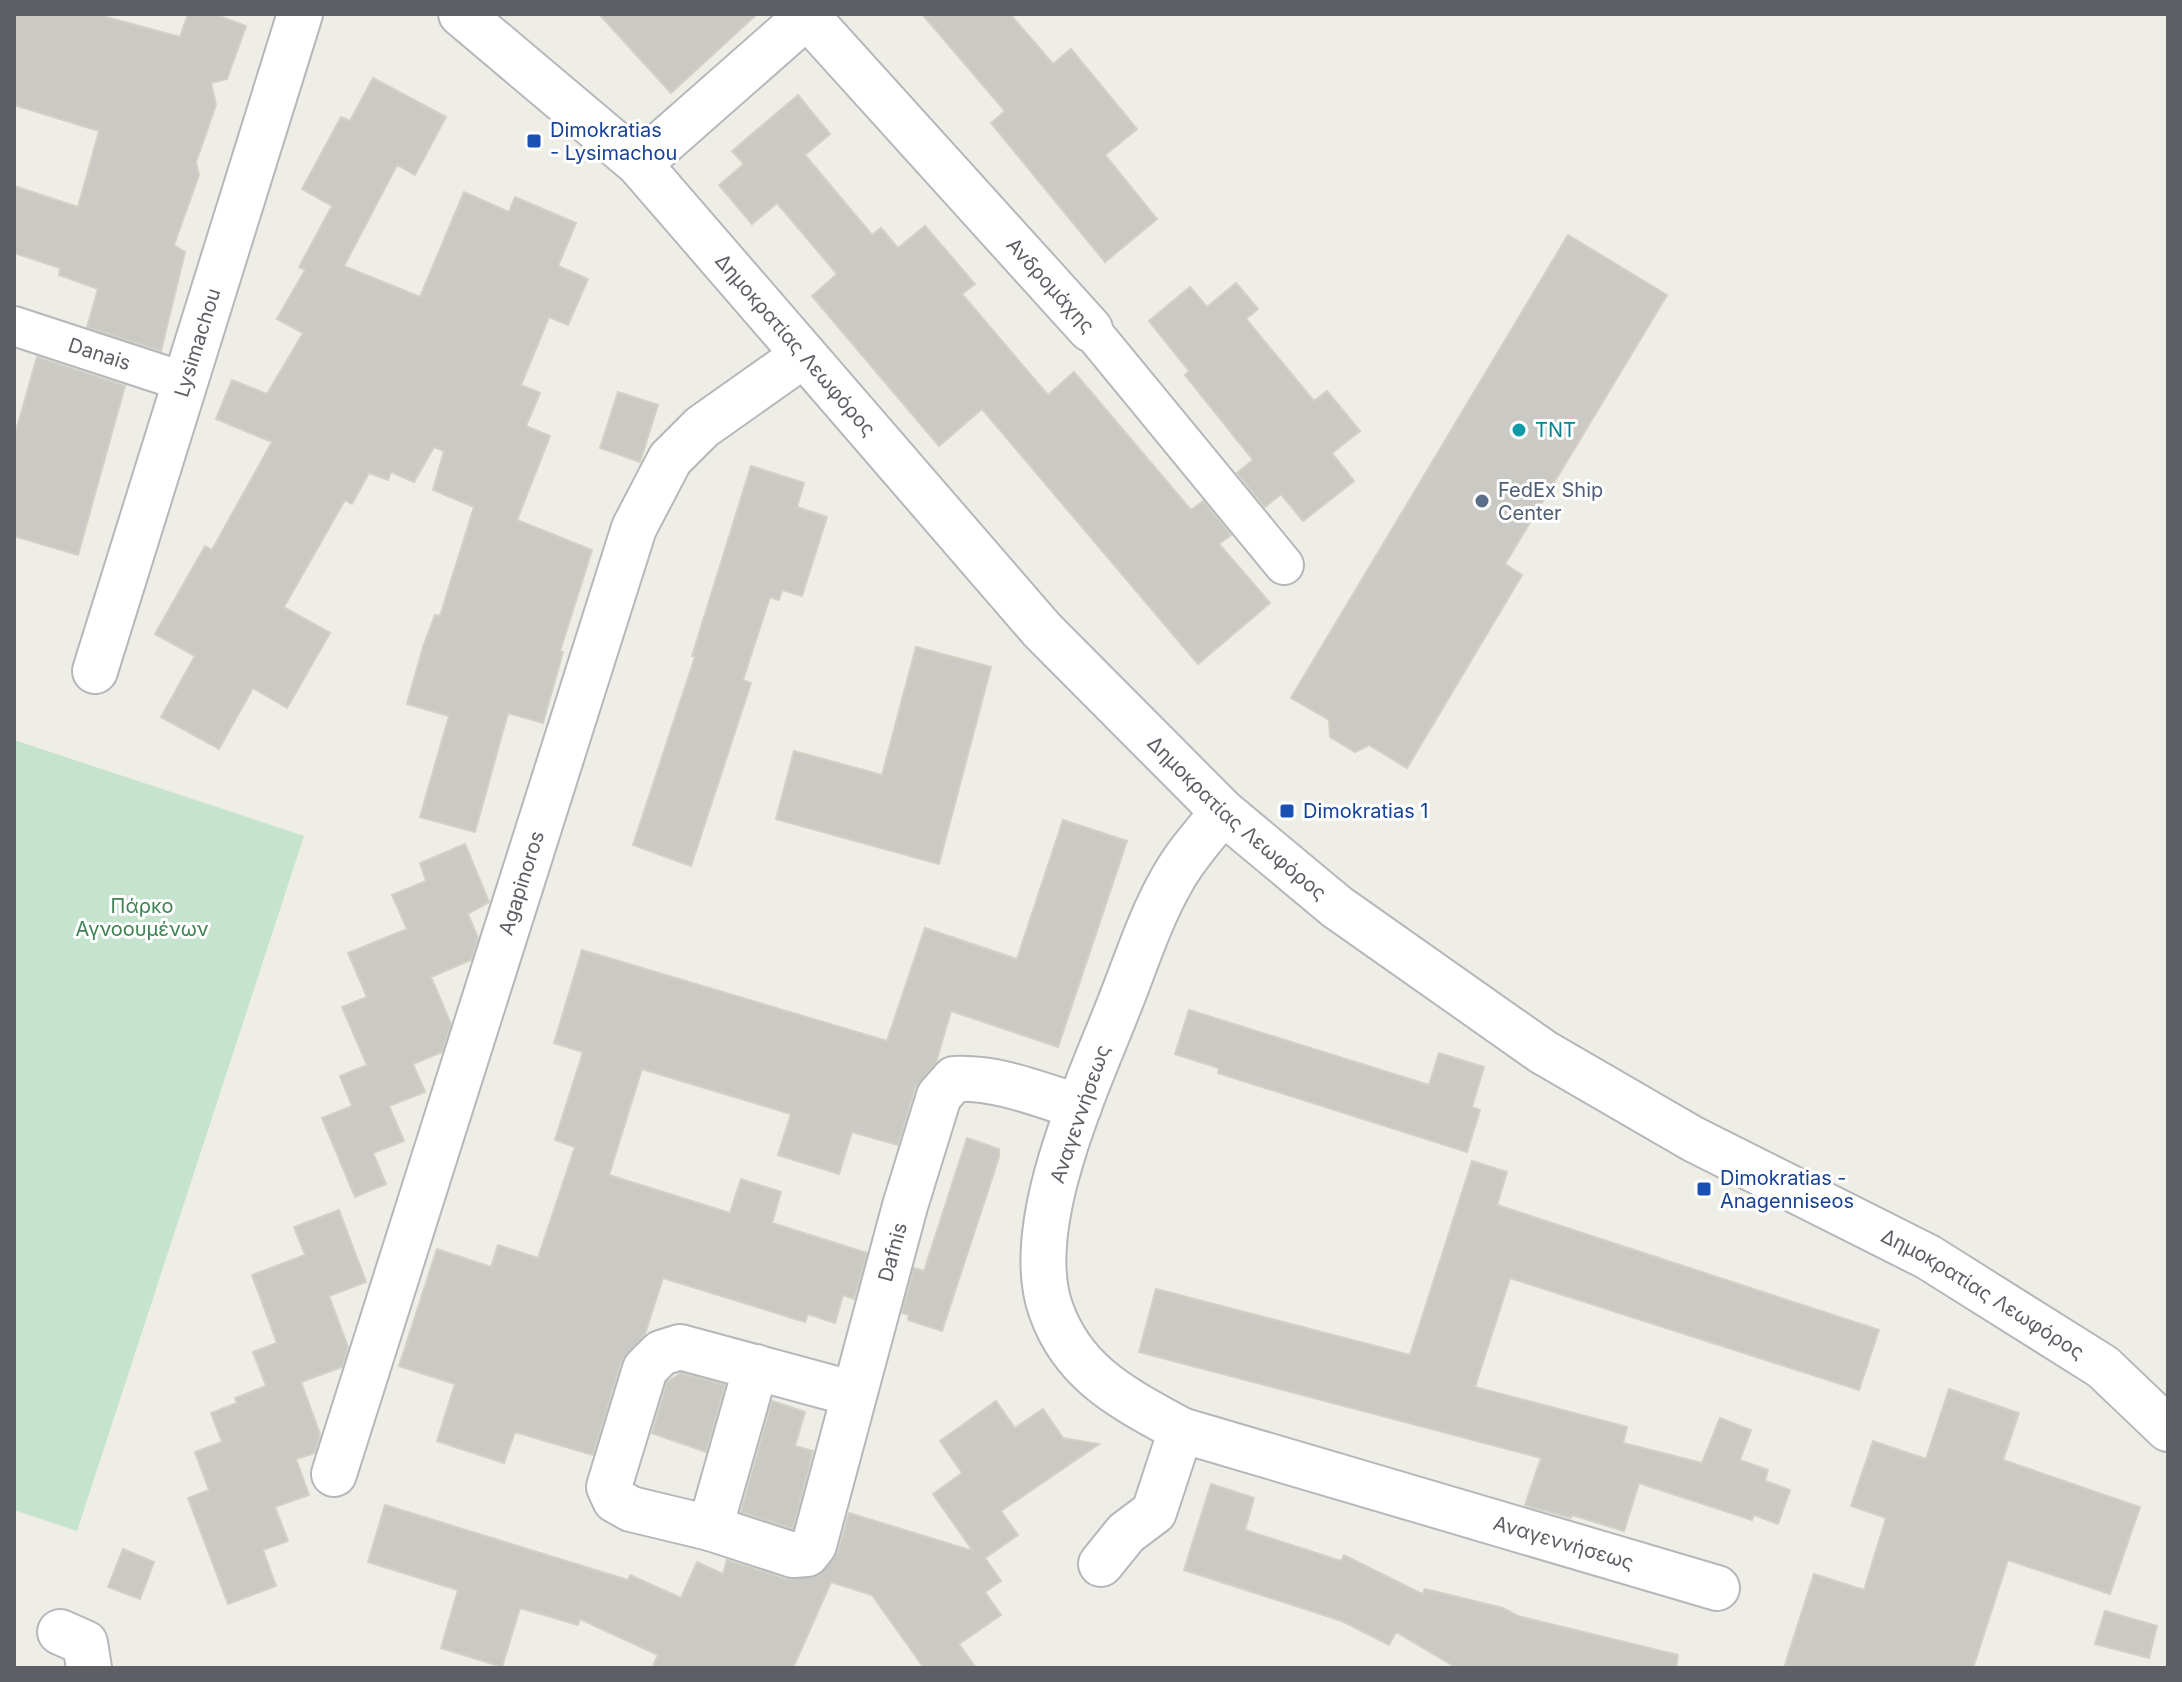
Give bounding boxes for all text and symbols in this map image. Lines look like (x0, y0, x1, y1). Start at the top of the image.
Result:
place label: Dimokratias - Lysimachou (550, 118, 677, 165)
marker: Dimokratias - Lysimachou (525, 132, 543, 150)
street label: Ανδρομάχης (1001, 233, 1100, 338)
street label: Δημοκρατίας Λεωφόρος (710, 249, 881, 441)
street label: Lysimachou (169, 285, 226, 400)
street label: Danais (65, 333, 134, 375)
place label: TNT (1535, 418, 1576, 442)
marker: TNT (1510, 421, 1528, 439)
place label: FedEx Ship Center (1498, 478, 1603, 525)
marker: FedEx Ship Center (1473, 492, 1491, 510)
street label: Δημοκρατίας Λεωφόρος (1143, 731, 1331, 905)
place label: Dimokratias 1 (1303, 799, 1428, 823)
marker: Dimokratias 1 (1278, 802, 1296, 820)
street label: Agapinoros (494, 828, 549, 938)
park label: Πάρκο Αγνοουμένων (75, 894, 209, 941)
street label: Αναγεννήσεως (1045, 1042, 1115, 1186)
place label: Dimokratias - Anagenniseos (1720, 1166, 1854, 1213)
marker: Dimokratias - Anagenniseos (1695, 1180, 1713, 1198)
street label: Dafnis (873, 1220, 912, 1284)
street label: Δημοκρατίας Λεωφόρος (1877, 1223, 2089, 1364)
street label: Αναγεννήσεως (1491, 1511, 1637, 1575)

